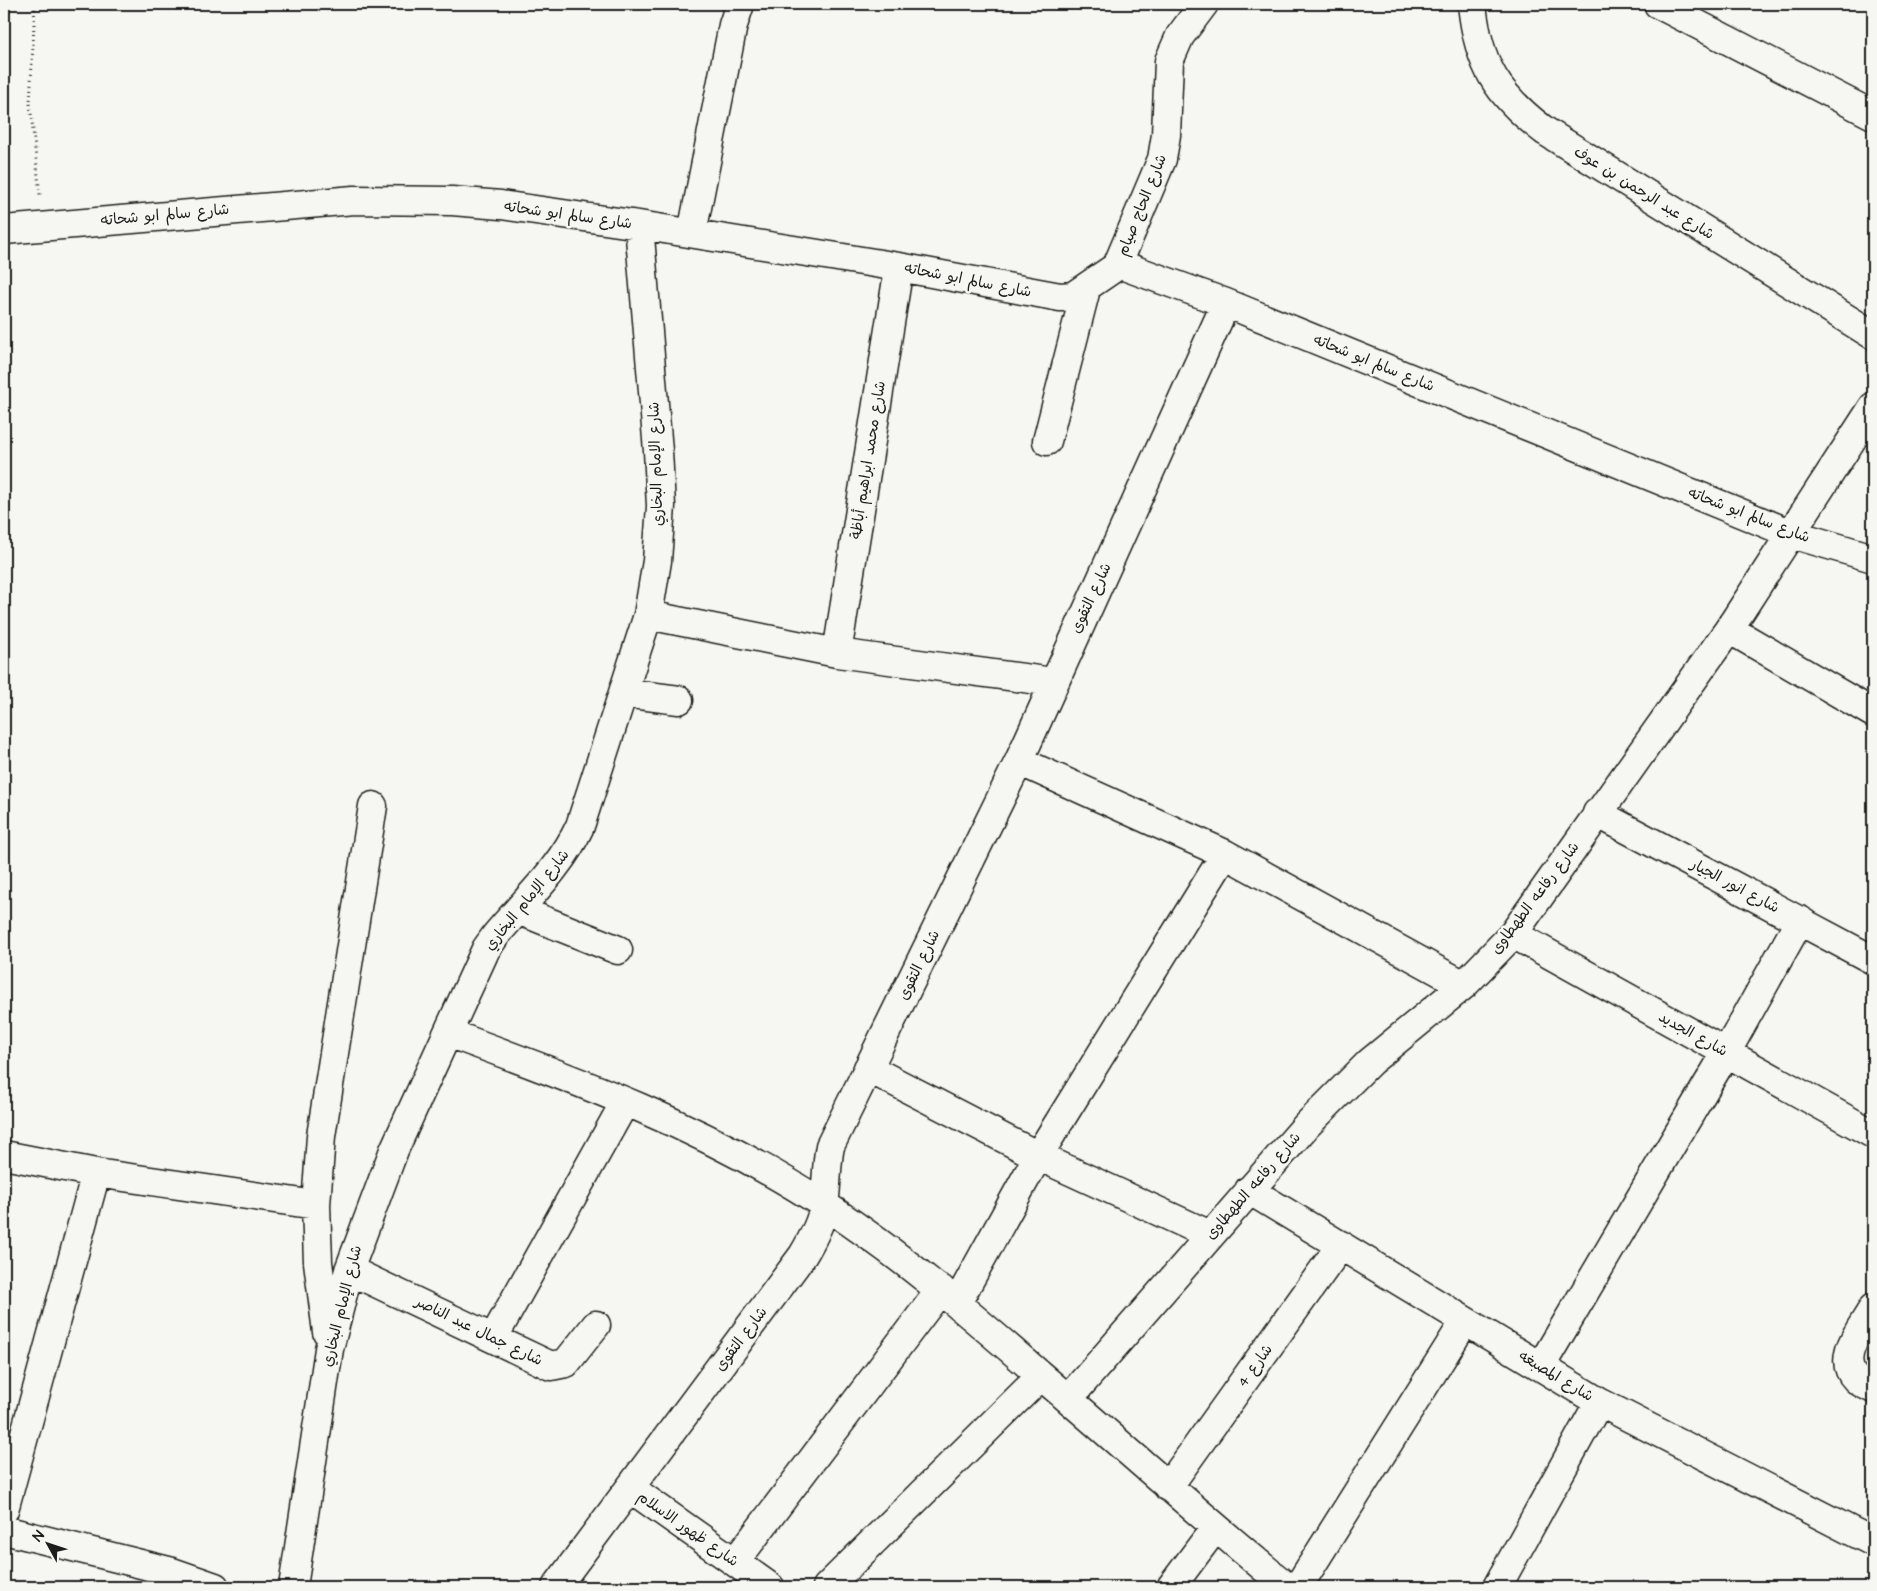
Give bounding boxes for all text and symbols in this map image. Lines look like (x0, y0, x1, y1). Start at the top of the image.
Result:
street label: شارع عبد الرحمن بن عوف (1570, 141, 1718, 245)
street label: شارع الحاج صيام (1112, 151, 1172, 259)
street label: شارع سالم ابو شحاته (503, 196, 633, 234)
street label: شارع سالم ابو شحاته (100, 199, 230, 231)
street label: شارع سالم ابو شحاته (903, 257, 1033, 303)
street label: شارع سالم ابو شحاته (1310, 329, 1438, 397)
street label: شارع محمد ابراهيم أباظة (845, 379, 892, 541)
street label: شارع الإمام البخاري (643, 401, 669, 527)
street label: شارع سالم ابو شحاته (1685, 482, 1813, 548)
street label: شارع التقوى (1065, 559, 1117, 637)
street label: شارع رفاعه الطهطاوى (1486, 837, 1584, 959)
street label: شارع الإمام البخاري (480, 845, 574, 955)
street label: شارع انور الجيار (1686, 853, 1783, 918)
street label: شارع التقوى (893, 926, 945, 1004)
street label: شارع الجديد (1655, 1006, 1731, 1062)
street label: شارع رفاعه الطهطاوى (1200, 1128, 1306, 1244)
street label: شارع الإمام البخاري (317, 1243, 367, 1369)
street label: شارع جمال عبد الناصر (411, 1291, 546, 1371)
street label: شارع التقوى (710, 1302, 772, 1376)
street label: شارع 4 (1232, 1340, 1278, 1392)
street label: شارع المصبغه (1515, 1345, 1597, 1407)
street label: شارع ظهور الاسلام (633, 1486, 743, 1572)
north arrow (22, 1518, 72, 1568)
text: N (28, 1526, 49, 1546)

